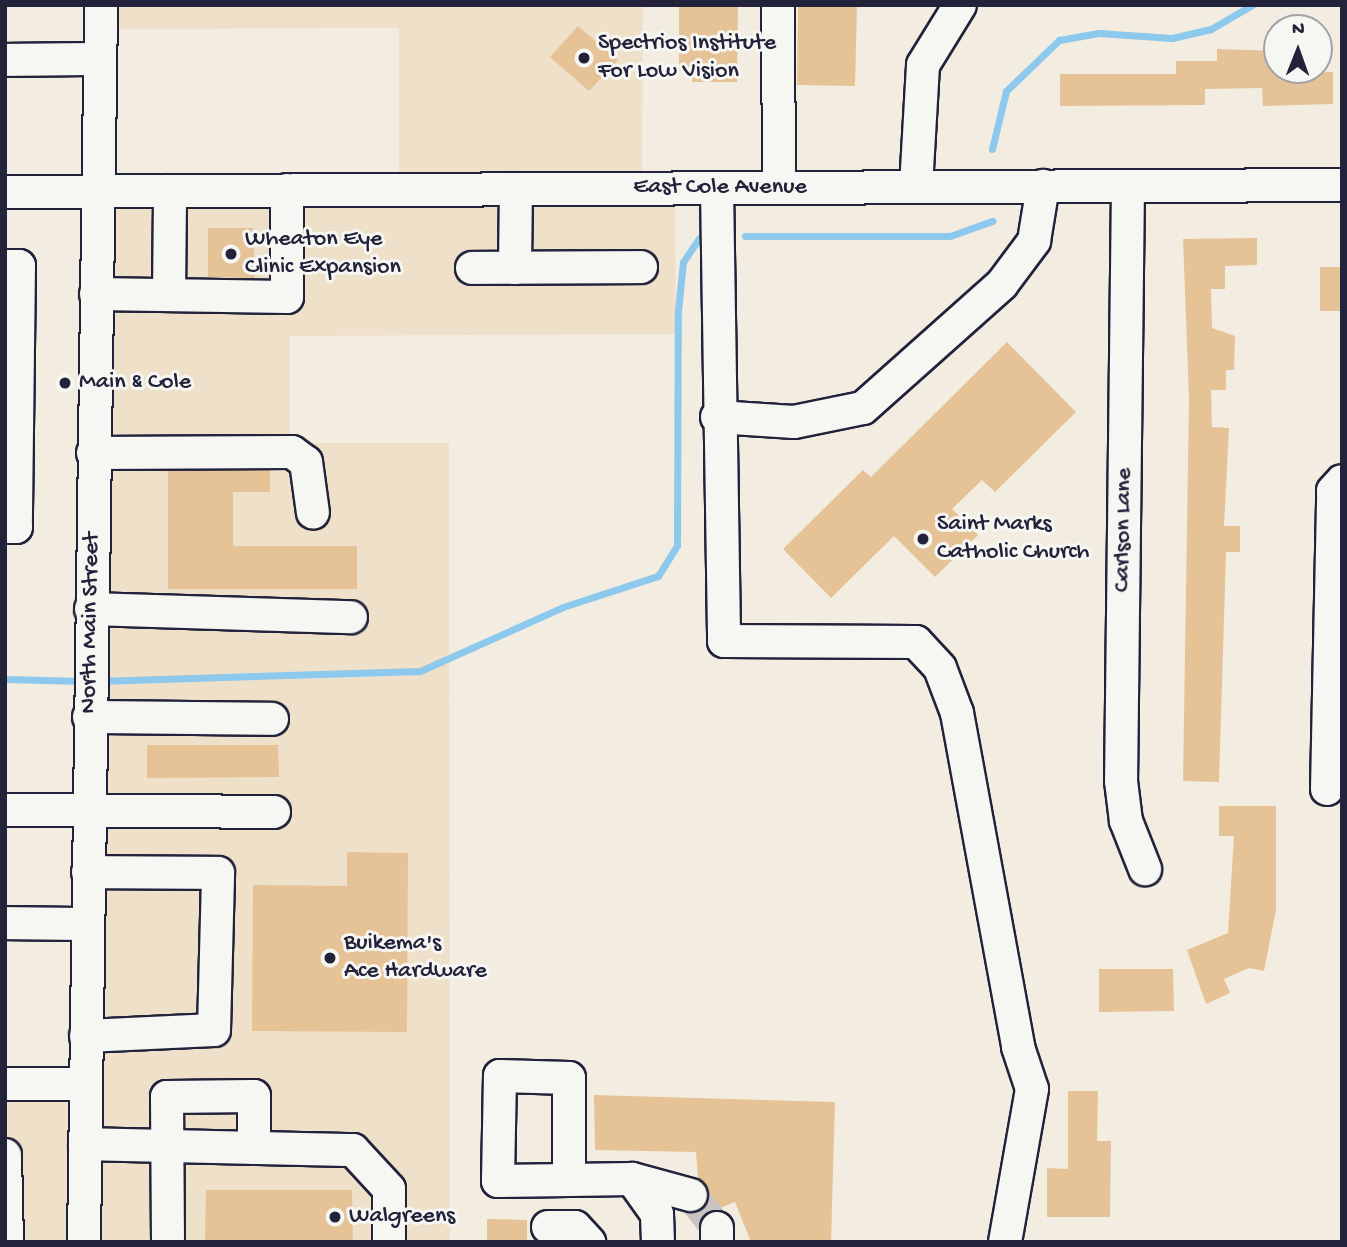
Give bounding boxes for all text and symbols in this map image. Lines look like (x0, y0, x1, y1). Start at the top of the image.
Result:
north arrow (1263, 14, 1333, 84)
text: N (1292, 18, 1305, 41)
place label: Spectrios Institute For Low Vision (598, 30, 776, 86)
marker: Spectrios Institute For Low Vision (576, 50, 592, 66)
street label: East Cole Avenue (633, 174, 807, 202)
place label: Wheaton Eye Clinic Expansion (245, 226, 401, 282)
marker: Wheaton Eye Clinic Expansion (223, 246, 239, 262)
place label: Main & Cole (79, 369, 191, 397)
marker: Main & Cole (57, 375, 73, 391)
street label: Carlson Lane (1109, 468, 1139, 592)
place label: Saint Marks Catholic Church (937, 511, 1090, 567)
marker: Saint Marks Catholic Church (915, 531, 931, 547)
street label: North Main Street (75, 532, 107, 714)
place label: Buikema's Ace Hardware (344, 930, 487, 986)
marker: Buikema's Ace Hardware (322, 950, 338, 966)
place label: Walgreens (349, 1203, 455, 1231)
marker: Walgreens (327, 1209, 343, 1225)

